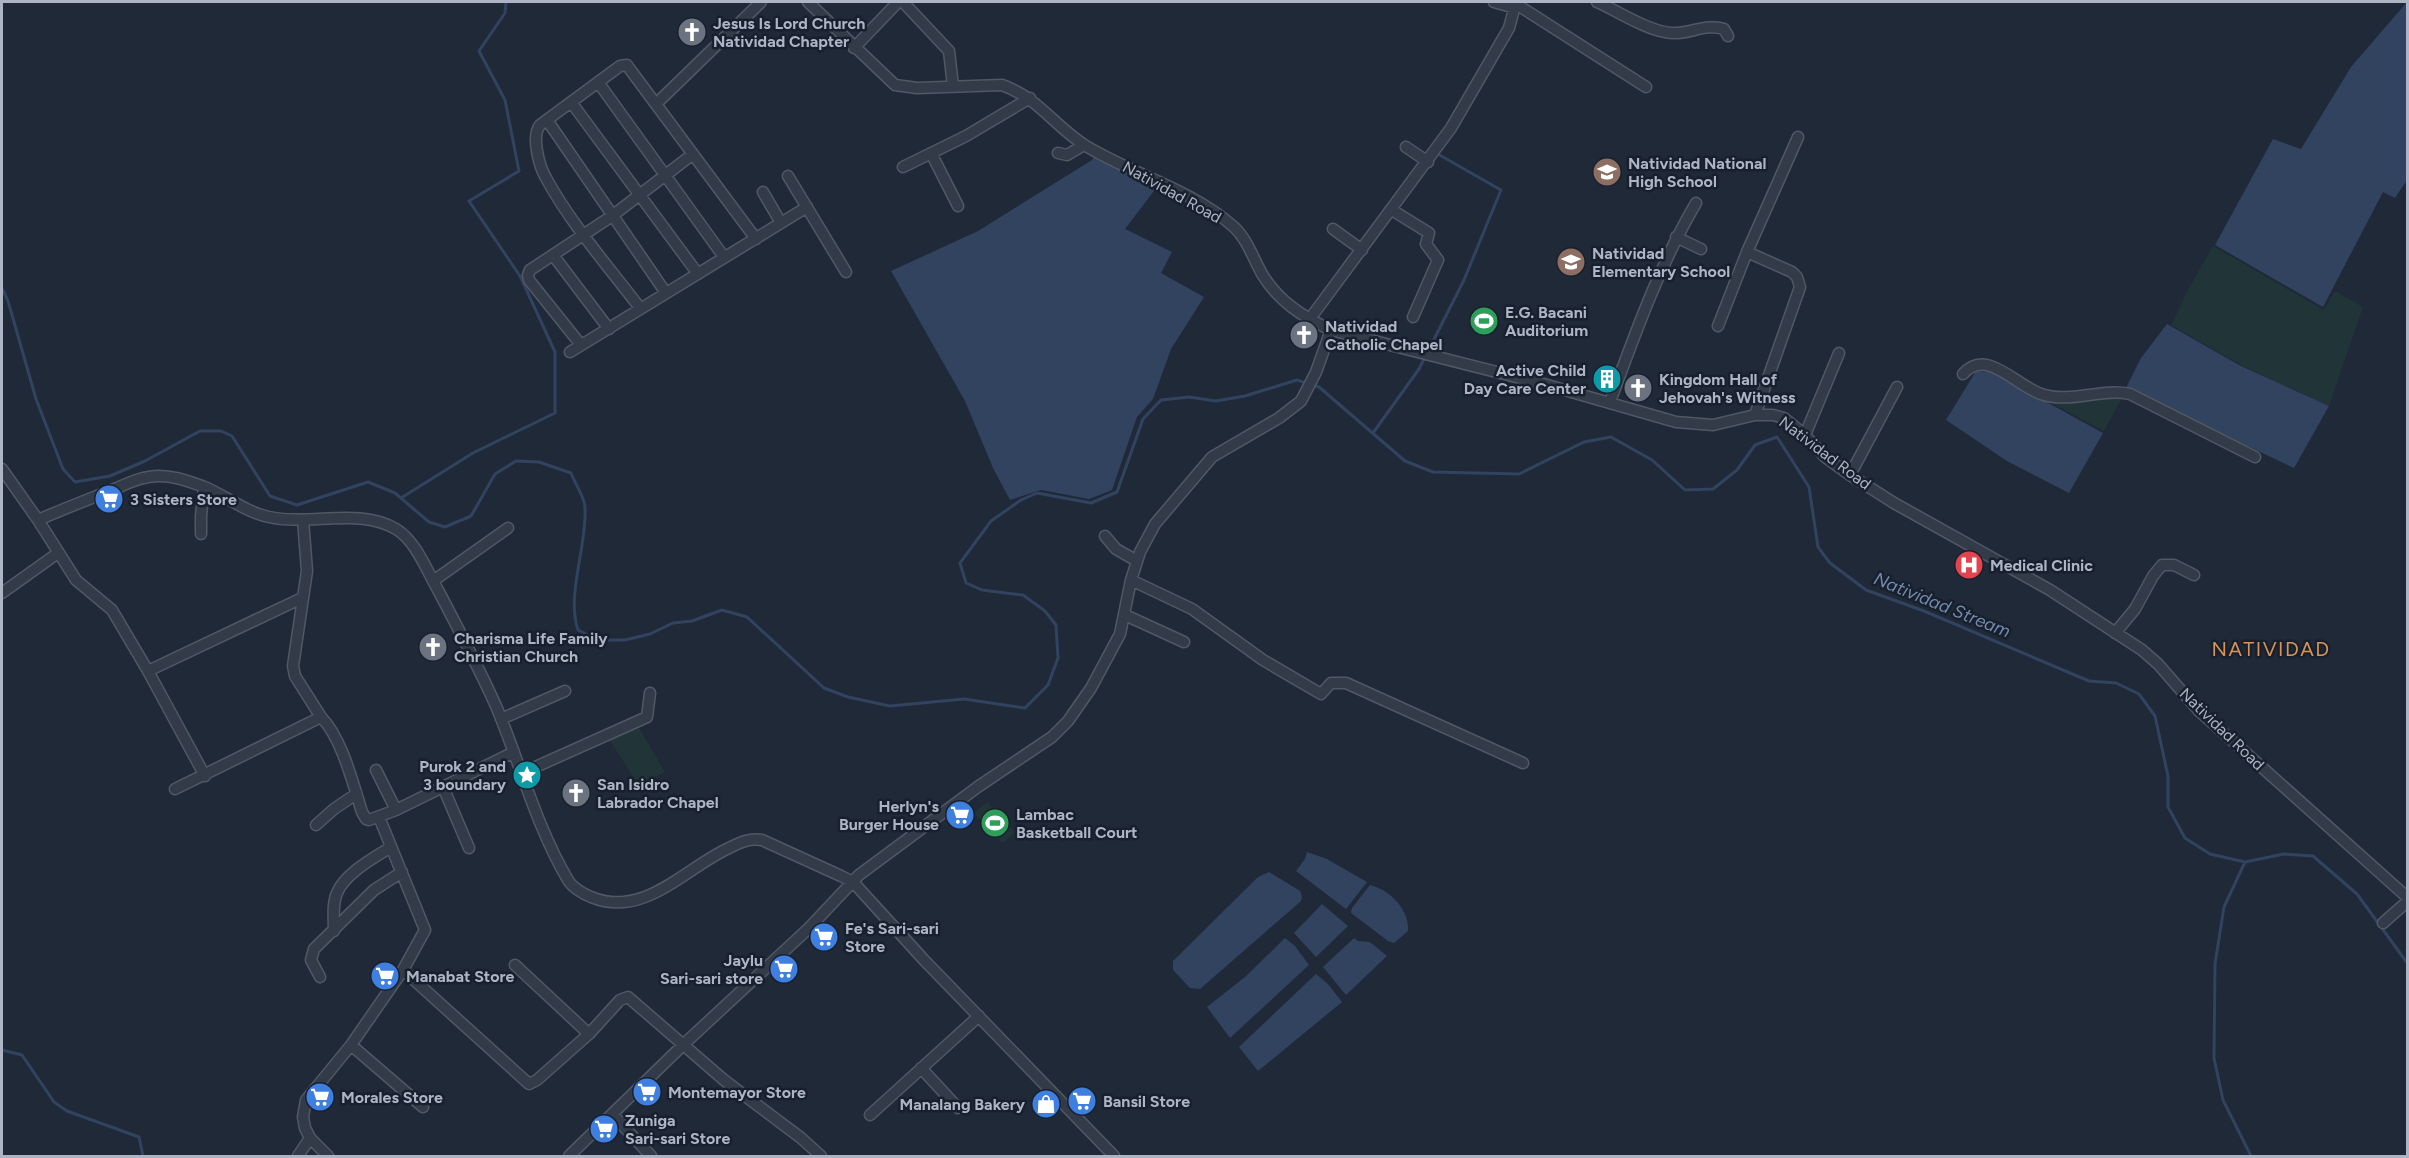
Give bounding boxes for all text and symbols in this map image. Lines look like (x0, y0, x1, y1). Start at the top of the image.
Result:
place label: Jesus Is Lord Church Natividad Chapter (713, 14, 865, 51)
church icon: Jesus Is Lord Church Natividad Chapter (676, 16, 708, 48)
place label: Natividad National High School (1628, 154, 1766, 191)
school or university icon: Natividad National High School (1591, 156, 1623, 188)
street label: Natividad Road (1119, 157, 1225, 227)
place label: Natividad Elementary School (1592, 244, 1730, 281)
school or university icon: Natividad Elementary School (1555, 246, 1587, 278)
place label: E.G. Bacani Auditorium (1505, 303, 1588, 340)
sports icon: E.G. Bacani Auditorium (1468, 305, 1500, 337)
place label: Natividad Catholic Chapel (1325, 317, 1442, 354)
church icon: Natividad Catholic Chapel (1288, 319, 1320, 351)
place label: Active Child Day Care Center (1464, 361, 1586, 398)
building icon: Active Child Day Care Center (1591, 363, 1623, 395)
place label: Kingdom Hall of Jehovah's Witness (1659, 370, 1796, 407)
church icon: Kingdom Hall of Jehovah's Witness (1622, 372, 1654, 404)
street label: Natividad Road (1775, 412, 1875, 494)
supermarket icon: 3 Sisters Store (93, 483, 125, 515)
place label: 3 Sisters Store (130, 490, 237, 509)
hospital icon: Medical Clinic (1953, 549, 1985, 581)
place label: Medical Clinic (1990, 556, 2093, 575)
water label: Natividad Stream (1871, 568, 2013, 642)
place label: Charisma Life Family Christian Church (454, 629, 608, 666)
church icon: Charisma Life Family Christian Church (417, 631, 449, 663)
district label: NATIVIDAD (2211, 637, 2331, 661)
street label: Natividad Road (2176, 684, 2268, 774)
place label: Purok 2 and 3 boundary (419, 757, 507, 794)
place icon: Purok 2 and 3 boundary (511, 759, 543, 791)
place label: San Isidro Labrador Chapel (597, 775, 719, 812)
church icon: San Isidro Labrador Chapel (560, 777, 592, 809)
place label: Herlyn's Burger House (839, 797, 940, 834)
supermarket icon: Herlyn's Burger House (944, 799, 976, 831)
place label: Lambac Basketball Court (1016, 805, 1138, 842)
sports icon: Lambac Basketball Court (979, 807, 1011, 839)
place label: Fe's Sari-sari Store (845, 919, 939, 956)
supermarket icon: Fe's Sari-sari Store (808, 921, 840, 953)
place label: Jaylu Sari-sari store (660, 951, 763, 988)
supermarket icon: Jaylu Sari-sari store (768, 953, 800, 985)
supermarket icon: Manabat Store (369, 960, 401, 992)
place label: Manabat Store (406, 967, 515, 986)
supermarket icon: Montemayor Store (631, 1076, 663, 1108)
supermarket icon: Morales Store (304, 1081, 336, 1113)
place label: Montemayor Store (668, 1083, 806, 1102)
supermarket icon: Bansil Store (1066, 1085, 1098, 1117)
place label: Morales Store (341, 1088, 443, 1107)
shop icon: Manalang Bakery (1030, 1088, 1062, 1120)
place label: Bansil Store (1103, 1092, 1190, 1111)
place label: Manalang Bakery (900, 1095, 1026, 1114)
place label: Zuniga Sari-sari Store (625, 1111, 730, 1148)
supermarket icon: Zuniga Sari-sari Store (588, 1113, 620, 1145)

